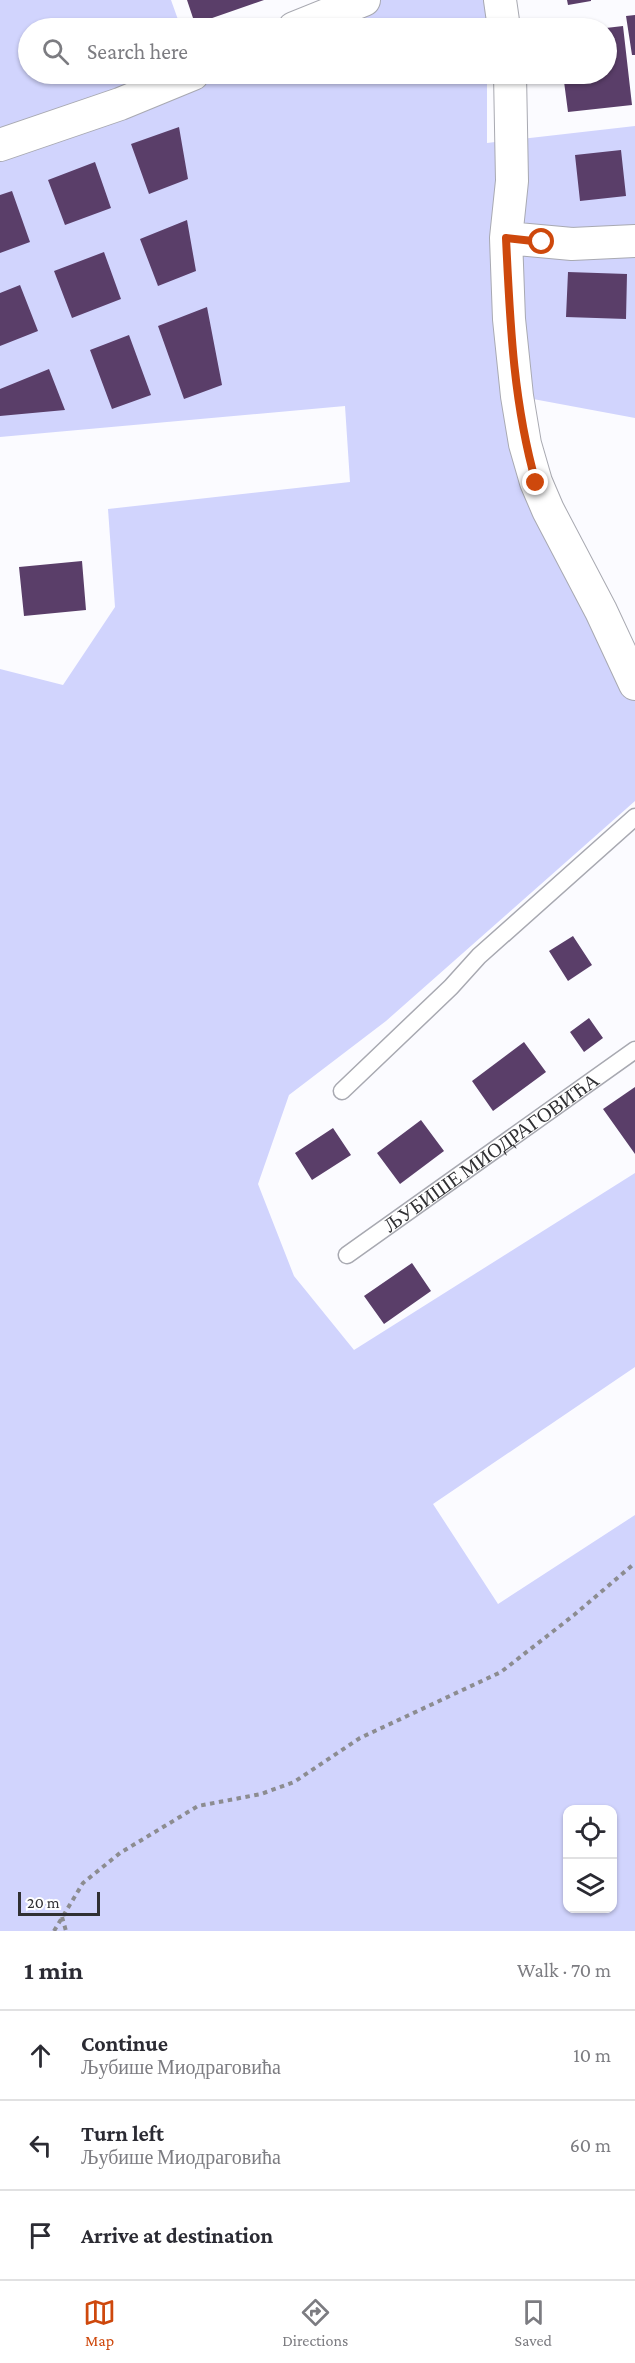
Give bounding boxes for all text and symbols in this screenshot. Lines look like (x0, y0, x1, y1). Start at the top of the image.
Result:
search box (18, 18, 617, 84)
icon: search (39, 35, 72, 68)
text: Search here (87, 39, 188, 64)
route start (528, 228, 554, 254)
route end (522, 469, 548, 495)
street label: ЉУБИШЕ МИОДРАГОВИЋА (379, 1068, 603, 1236)
map controls (563, 1805, 617, 1913)
button: locate (563, 1805, 617, 1859)
button: layers (563, 1859, 617, 1913)
scale bar (18, 1889, 100, 1916)
text: 20 m (27, 1894, 60, 1911)
text: 1 min (24, 1956, 83, 1985)
text: Walk · 70 m (517, 1959, 611, 1981)
text: Continue (81, 2031, 168, 2056)
icon: ahead (24, 2039, 57, 2072)
text: 10 m (573, 2044, 611, 2066)
text: Љубише Миодраговића (81, 2056, 281, 2078)
text: Turn left (81, 2121, 164, 2146)
icon: left (24, 2129, 57, 2162)
text: 60 m (570, 2134, 611, 2156)
text: Љубише Миодраговића (81, 2146, 281, 2168)
icon: arrive (24, 2219, 57, 2252)
text: Arrive at destination (81, 2223, 273, 2248)
tab: Map (83, 2296, 116, 2349)
tab: Directions (282, 2296, 348, 2349)
tab: Saved (514, 2296, 552, 2349)

